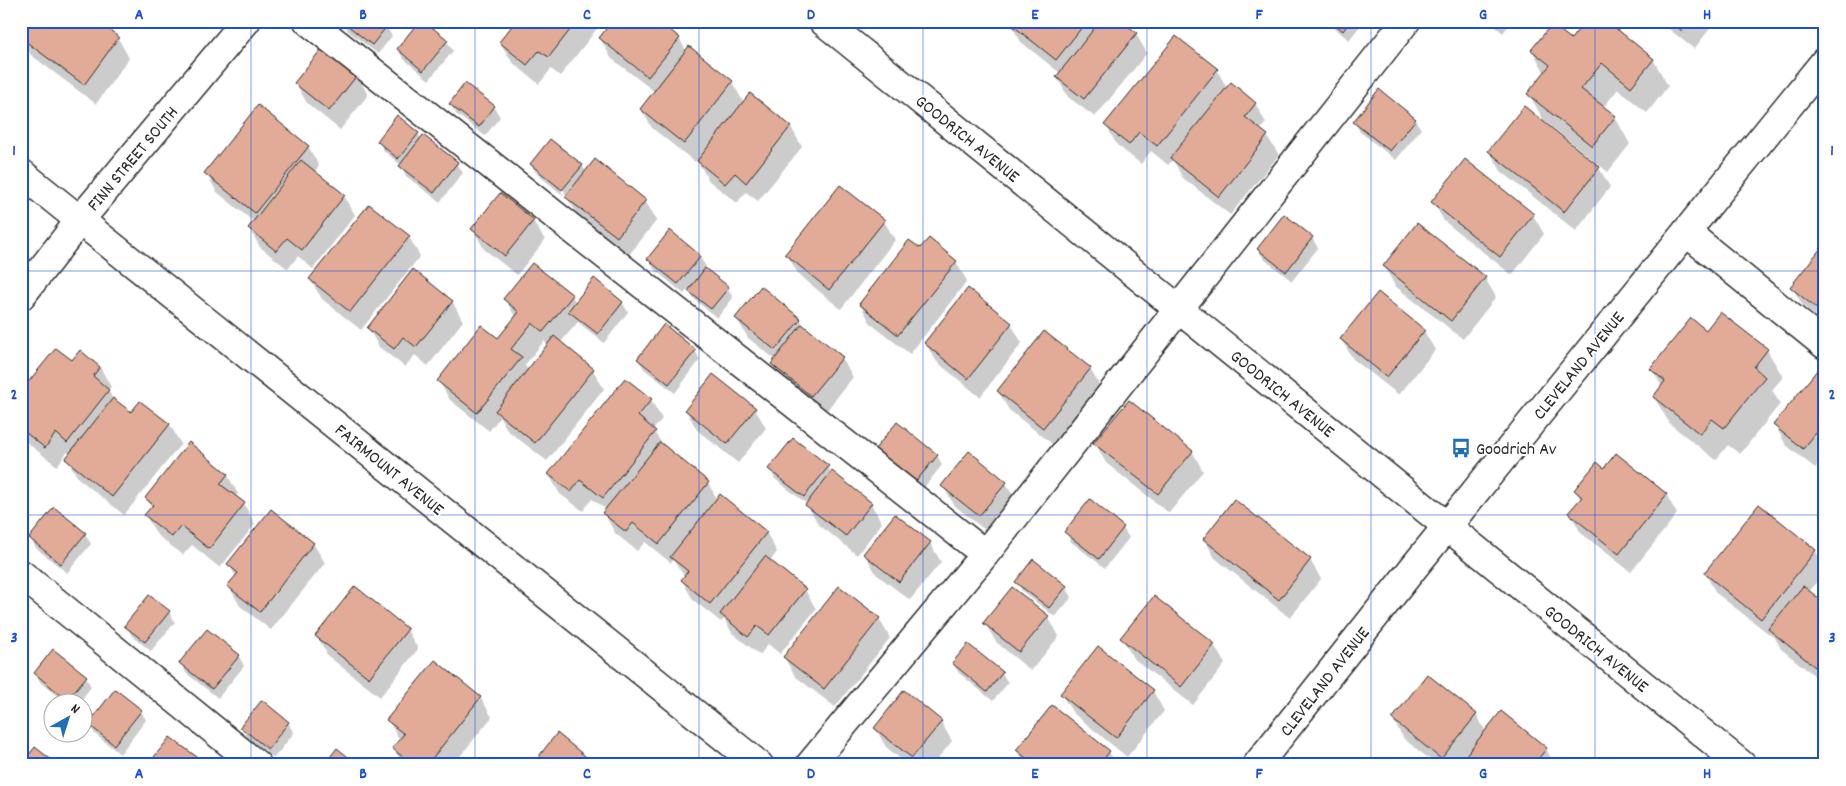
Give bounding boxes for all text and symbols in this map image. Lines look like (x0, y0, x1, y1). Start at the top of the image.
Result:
text: A (135, 4, 144, 27)
text: B (359, 4, 367, 27)
text: C (583, 4, 591, 27)
text: D (807, 4, 816, 27)
text: E (1031, 4, 1039, 27)
text: F (1255, 4, 1263, 27)
text: G (1479, 4, 1487, 27)
text: H (1703, 4, 1711, 27)
street label: GOODRICH AVENUE (909, 90, 1024, 190)
street label: FINN STREET SOUTH (82, 102, 185, 218)
text: 1 (12, 140, 16, 163)
text: 1 (1830, 140, 1834, 163)
street label: CLEVELAND AVENUE (1528, 307, 1632, 426)
street label: GOODRICH AVENUE (1224, 345, 1339, 445)
text: 2 (11, 384, 18, 407)
text: 2 (1829, 384, 1836, 407)
street label: FAIRMOUNT AVENUE (328, 419, 449, 523)
bus stop icon: Goodrich Av (1450, 437, 1472, 459)
place label: Goodrich Av (1476, 438, 1557, 463)
street label: GOODRICH AVENUE (1538, 600, 1653, 700)
street label: CLEVELAND AVENUE (1275, 622, 1377, 743)
text: 3 (10, 627, 18, 650)
text: 3 (1828, 627, 1836, 650)
north arrow (42, 694, 92, 744)
text: N (66, 700, 84, 719)
text: A (135, 763, 144, 786)
text: B (359, 763, 367, 786)
text: C (583, 763, 591, 786)
text: D (807, 763, 816, 786)
text: E (1031, 763, 1039, 786)
text: F (1255, 763, 1263, 786)
text: G (1479, 763, 1487, 786)
text: H (1703, 763, 1711, 786)

